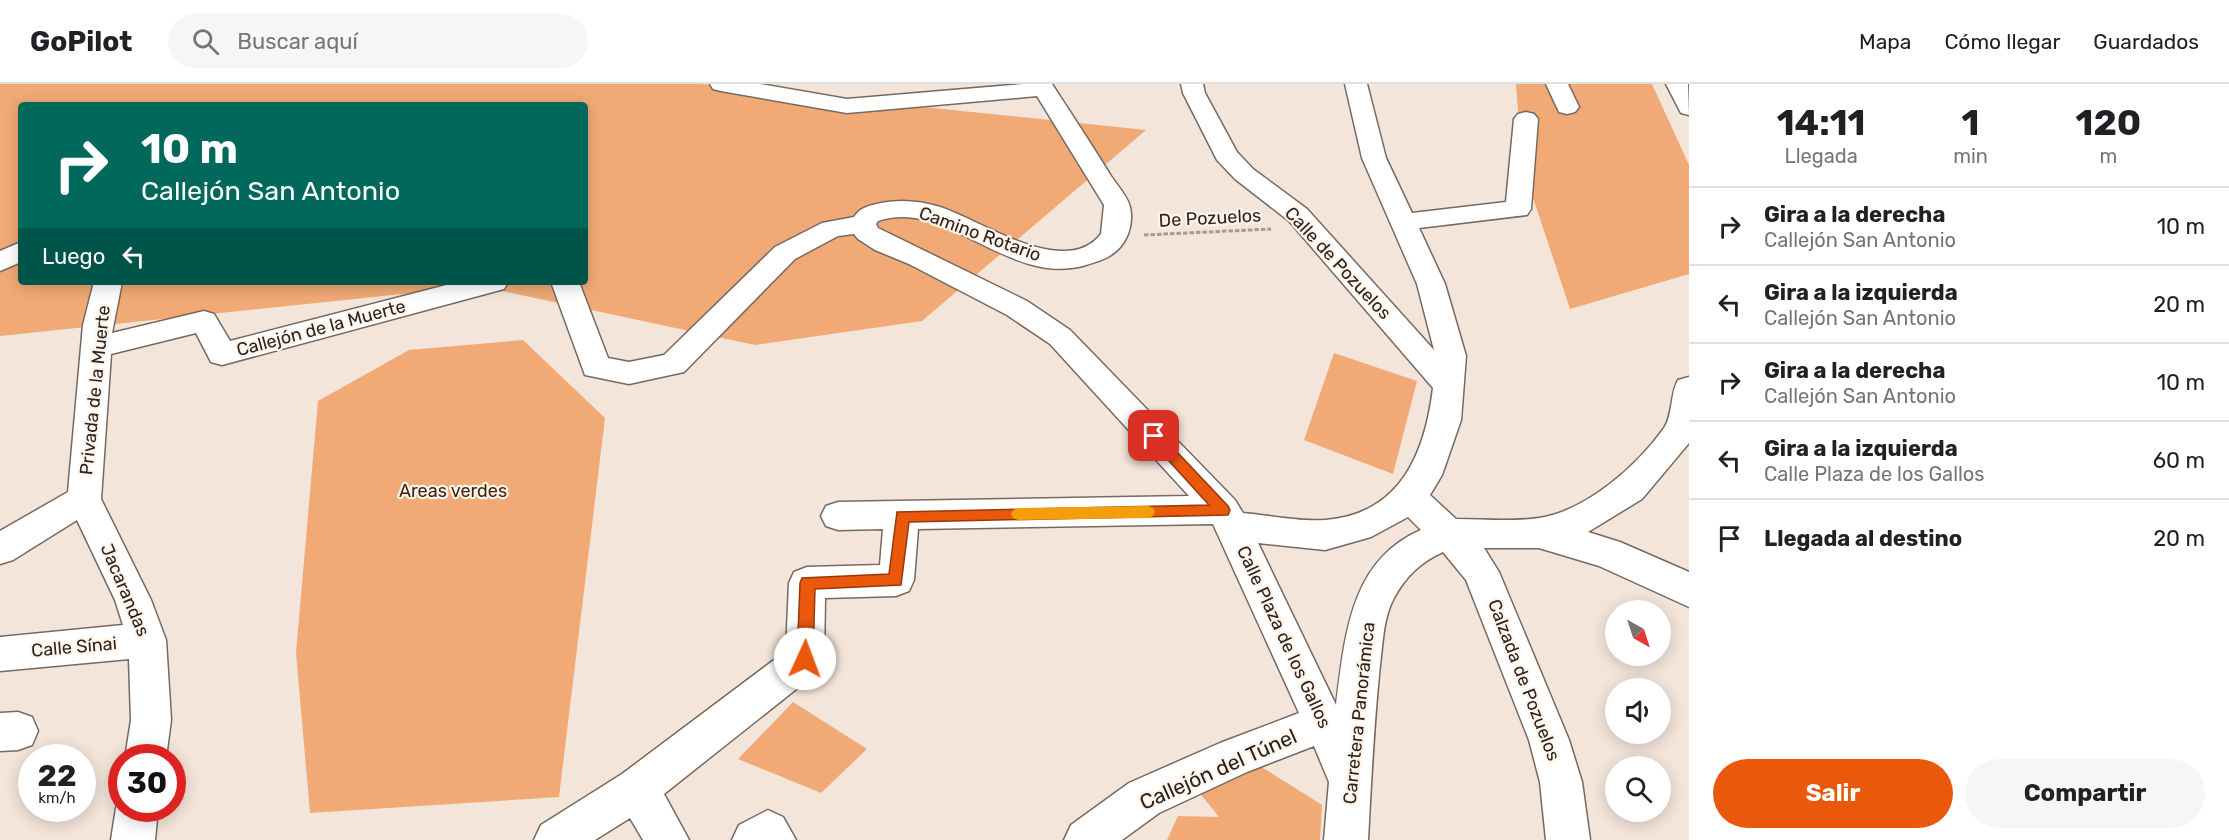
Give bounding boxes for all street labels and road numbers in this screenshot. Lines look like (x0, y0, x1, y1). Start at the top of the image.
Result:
street label: Camino Rotario (916, 202, 1044, 266)
street label: Calle de Pozuelos (1280, 202, 1396, 324)
street label: De Pozuelos (1158, 204, 1262, 232)
street label: Callejón de la Muerte (234, 295, 408, 361)
street label: Privada de la Muerte (75, 304, 115, 476)
street label: Jacarandas (96, 540, 154, 640)
street label: Calle Plaza de los Gallos (1232, 542, 1336, 732)
street label: Calzada de Pozuelos (1483, 596, 1565, 764)
street label: Carretera Panorámica (1338, 621, 1380, 805)
street label: Calle Sínai (30, 632, 118, 662)
street label: Callejón del Túnel (1135, 723, 1301, 815)

